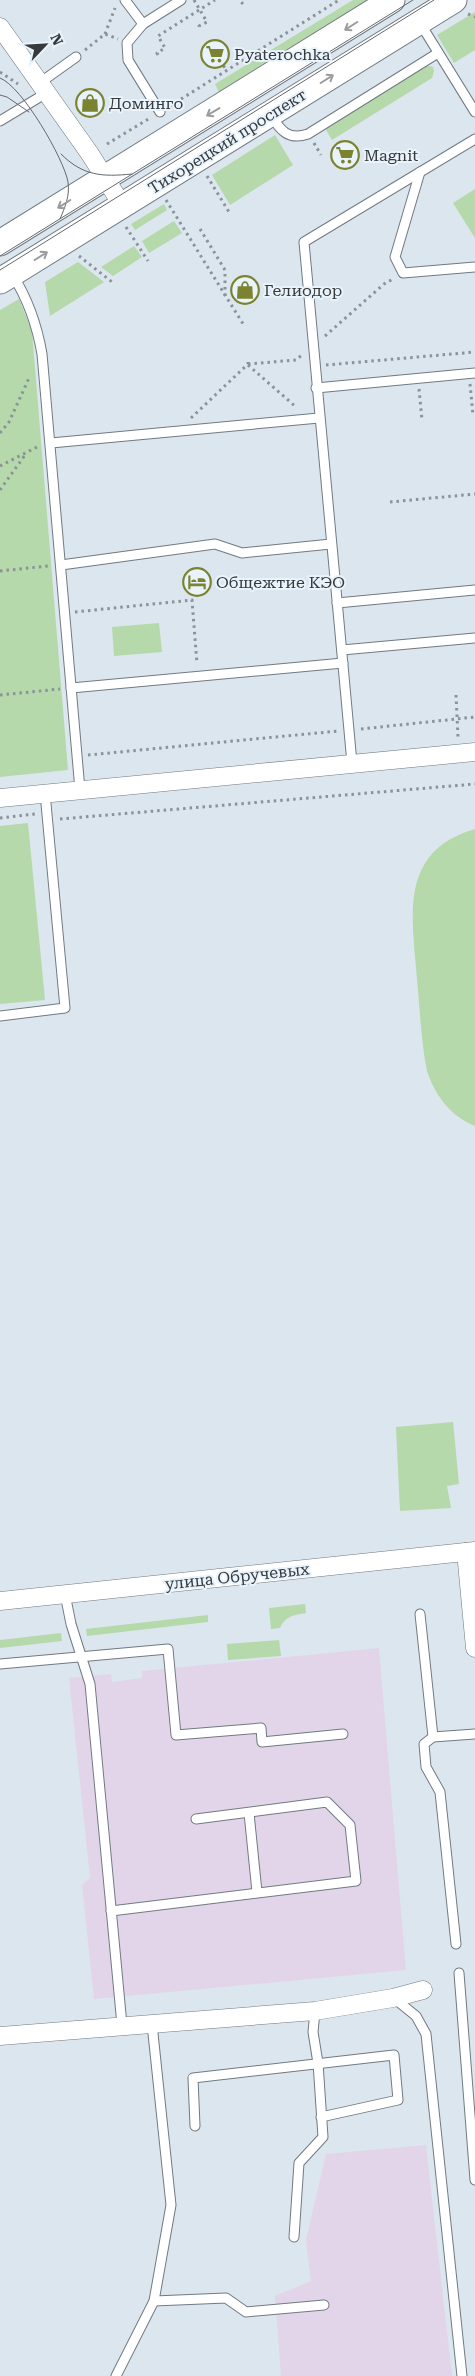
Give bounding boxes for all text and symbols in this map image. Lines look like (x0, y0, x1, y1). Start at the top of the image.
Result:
north arrow (20, 20, 70, 70)
one-way arrow (344, 21, 358, 31)
text: N (47, 31, 66, 48)
supermarket icon: Pyaterochka (200, 39, 230, 69)
place label: Pyaterochka (234, 45, 331, 64)
one-way arrow (320, 73, 334, 83)
street label: Тихорецкий проспект (145, 85, 310, 198)
shop icon: Доминго (75, 88, 105, 118)
place label: Доминго (109, 94, 184, 113)
one-way arrow (206, 106, 220, 117)
supermarket icon: Magnit (330, 140, 360, 170)
place label: Magnit (364, 146, 418, 165)
one-way arrow (57, 198, 71, 209)
one-way arrow (34, 250, 48, 260)
shop icon: Гелиодор (230, 275, 260, 305)
place label: Гелиодор (264, 281, 342, 300)
hotel icon: Общежтие КЭО (182, 567, 212, 597)
place label: Общежтие КЭО (216, 573, 345, 592)
street label: улица Обручевых (164, 1559, 311, 1594)

